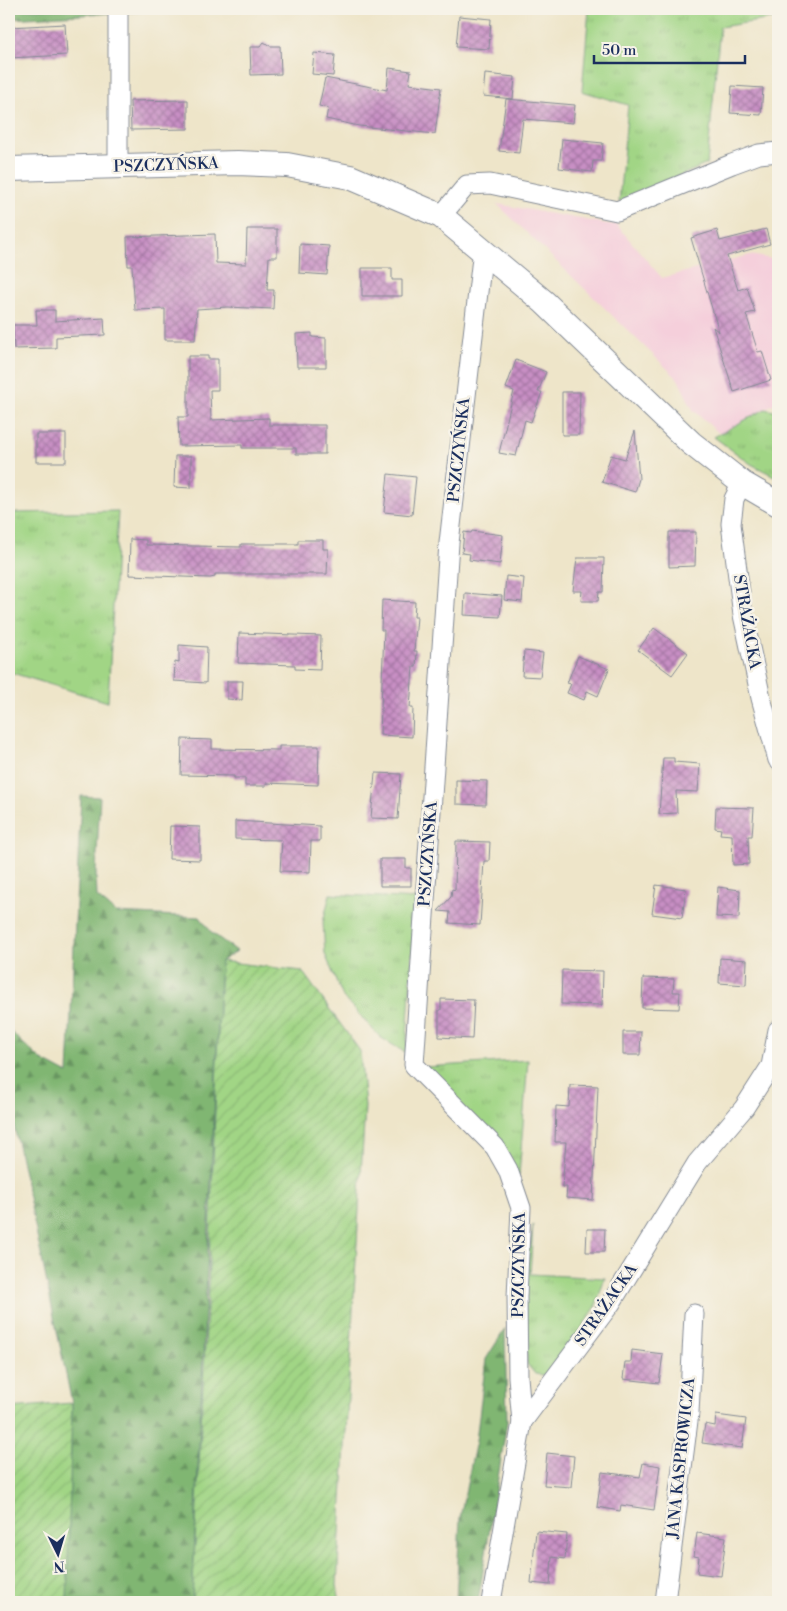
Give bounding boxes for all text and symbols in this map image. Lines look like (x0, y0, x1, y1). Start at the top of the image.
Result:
scale bar (594, 32, 746, 64)
text: 50 m (602, 41, 636, 60)
street label: PSZCZYŃSKA (113, 151, 220, 177)
street label: PSZCZYŃSKA (442, 395, 475, 504)
street label: STRAŻACKA (729, 573, 767, 672)
street label: PSZCZYŃSKA (412, 799, 442, 907)
street label: PSZCZYŃSKA (506, 1211, 530, 1318)
street label: STRAŻACKA (569, 1258, 642, 1350)
street label: JANA KASPROWICZA (662, 1376, 700, 1540)
north arrow (32, 1528, 82, 1578)
text: N (53, 1557, 65, 1575)

